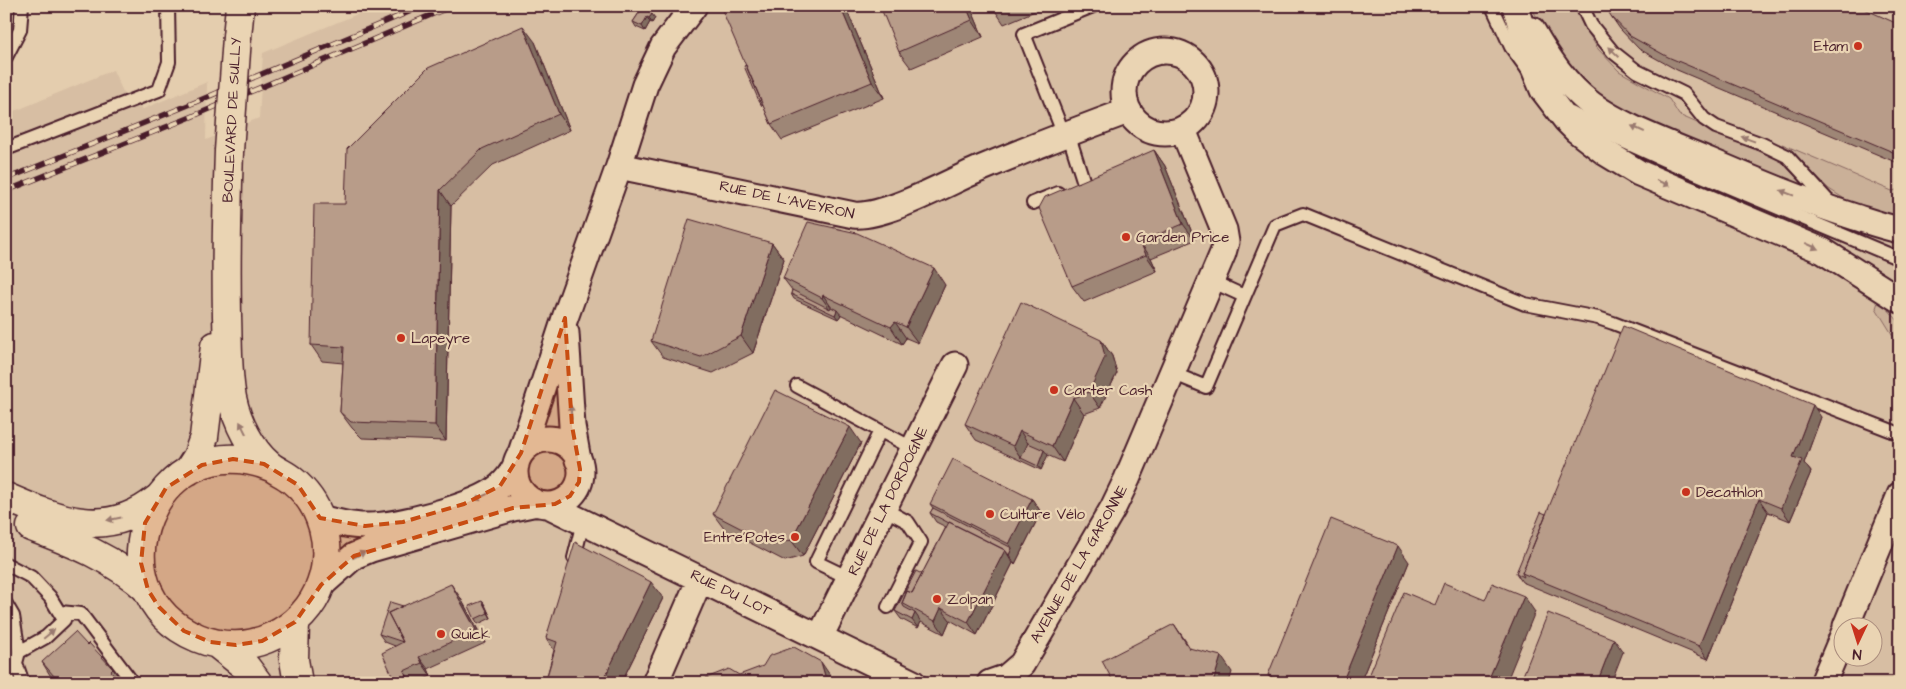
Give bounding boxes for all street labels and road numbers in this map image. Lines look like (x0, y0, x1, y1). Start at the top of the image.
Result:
street label: BOULEVARD DE SULLY (217, 37, 247, 203)
street label: RUE DE L'AVEYRON (718, 175, 856, 225)
street label: RUE DE LA DORDOGNE (843, 423, 933, 579)
street label: AVENUE DE LA GARONNE (1025, 481, 1133, 647)
street label: RUE DU LOT (687, 564, 776, 622)

